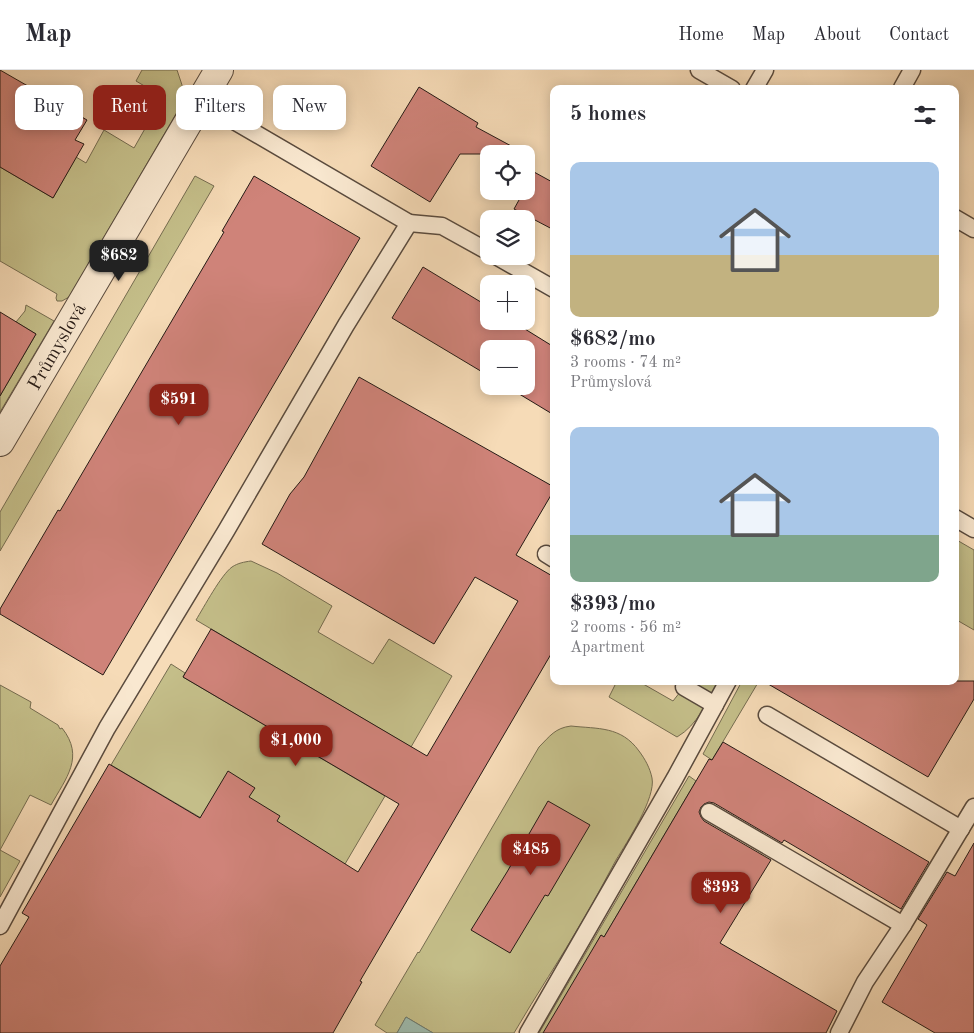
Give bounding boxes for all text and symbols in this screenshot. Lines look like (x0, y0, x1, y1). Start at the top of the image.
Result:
text: Map (25, 23, 72, 47)
text: Home (678, 26, 724, 44)
text: Map (752, 26, 785, 44)
text: About (813, 26, 861, 44)
text: Contact (889, 26, 949, 44)
chip: Buy (15, 85, 83, 130)
chip: Rent (93, 85, 166, 130)
chip: Filters (176, 85, 263, 130)
chip: New (273, 85, 346, 130)
icon: filters (911, 101, 939, 129)
text: 5 homes (570, 104, 646, 125)
map controls (480, 145, 535, 395)
button: locate (480, 145, 535, 200)
icon: home (710, 195, 800, 285)
button: layers (480, 210, 535, 265)
pin: $682 (89, 240, 149, 282)
text: $682 (100, 248, 138, 264)
button: + (480, 275, 535, 330)
street label: Průmyslová (26, 300, 91, 394)
text: $682/mo (570, 329, 656, 350)
button: − (480, 340, 535, 395)
text: 3 rooms · 74 m² (570, 355, 681, 371)
text: Průmyslová (570, 375, 652, 391)
pin: $591 (149, 384, 209, 426)
text: $591 (160, 392, 198, 408)
icon: home (710, 460, 800, 550)
text: $393/mo (570, 594, 656, 615)
text: 2 rooms · 56 m² (570, 620, 681, 636)
text: Apartment (570, 640, 645, 656)
pin: $1,000 (255, 724, 337, 767)
text: $1,000 (271, 733, 321, 749)
pin: $485 (501, 834, 561, 876)
text: $485 (512, 842, 550, 858)
pin: $393 (691, 872, 751, 914)
text: $393 (702, 880, 740, 896)

